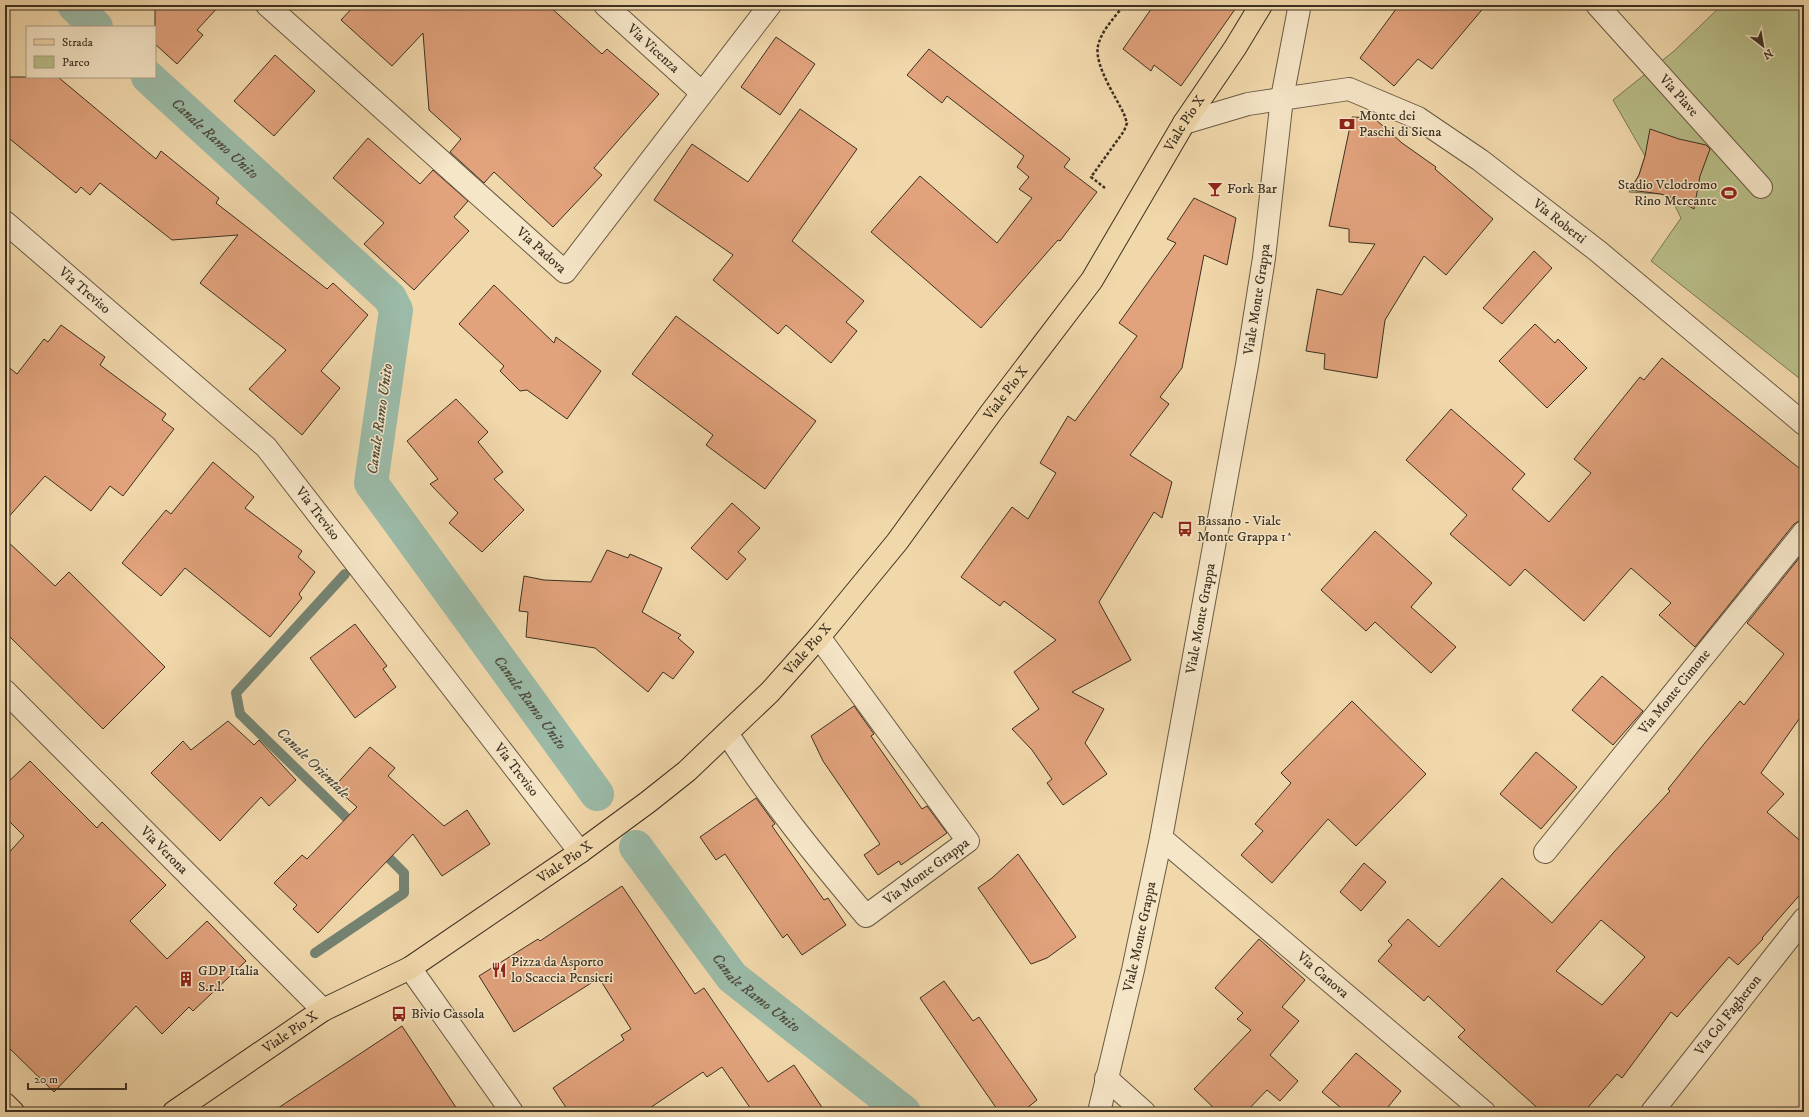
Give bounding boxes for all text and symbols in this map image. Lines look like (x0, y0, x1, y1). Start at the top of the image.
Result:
street label: Via Vicenza (622, 20, 683, 77)
legend (26, 26, 156, 78)
north arrow (1743, 26, 1783, 66)
text: Strada (62, 35, 94, 50)
text: N (1760, 45, 1775, 62)
text: Parco (62, 55, 90, 70)
street label: Via Piave (1654, 70, 1703, 121)
street label: Viale Pio X (1160, 92, 1209, 156)
water label: Canale Ramo Unito (167, 94, 263, 183)
place label: Monte dei Paschi di Siena (1359, 107, 1441, 141)
bank icon: Monte dei Paschi di Siena (1338, 115, 1356, 133)
place label: Stadio Velodromo Rino Mercante (1618, 176, 1717, 210)
bar icon: Fork Bar (1206, 180, 1224, 198)
place label: Fork Bar (1227, 180, 1278, 198)
sports icon: Stadio Velodromo Rino Mercante (1720, 184, 1738, 202)
street label: Via Roberti (1528, 194, 1590, 248)
street label: Via Padova (511, 223, 570, 278)
street label: Viale Monte Grappa (1240, 243, 1275, 357)
street label: Via Treviso (54, 263, 114, 318)
water label: Canale Ramo Unito (363, 362, 397, 476)
street label: Viale Pio X (979, 362, 1032, 424)
street label: Via Treviso (291, 483, 344, 544)
place label: Bassano - Viale Monte Grappa 1^ (1197, 512, 1293, 546)
bus stop icon: Bassano - Viale Monte Grappa 1^ (1176, 520, 1194, 538)
street label: Viale Monte Grappa (1182, 562, 1220, 676)
street label: Viale Pio X (780, 620, 836, 680)
street label: Via Monte Cimone (1634, 645, 1715, 739)
water label: Canale Ramo Unito (490, 651, 571, 753)
water label: Canale Orientale (272, 723, 354, 803)
street label: Via Treviso (489, 739, 543, 800)
street label: Via Verona (135, 822, 192, 878)
street label: Via Monte Grappa (879, 834, 973, 910)
street label: Viale Pio X (533, 837, 596, 888)
street label: Viale Monte Grappa (1119, 880, 1161, 995)
street label: Via Canova (1292, 947, 1352, 1002)
water label: Canale Ramo Unito (708, 949, 805, 1037)
place label: Pizza da Asporto lo Scaccia Pensieri (511, 953, 613, 987)
restaurant icon: Pizza da Asporto lo Scaccia Pensieri (490, 961, 508, 979)
place label: GDP Italia S.r.l. (198, 962, 259, 996)
building icon: GDP Italia S.r.l. (177, 970, 195, 988)
street label: Via Col Fagheron (1690, 971, 1766, 1060)
bus stop icon: Bivio Cassola (390, 1005, 408, 1023)
place label: Bivio Cassola (411, 1005, 485, 1023)
street label: Viale Pio X (258, 1007, 321, 1058)
scale bar (28, 1065, 126, 1091)
text: 20 m (34, 1072, 58, 1087)

